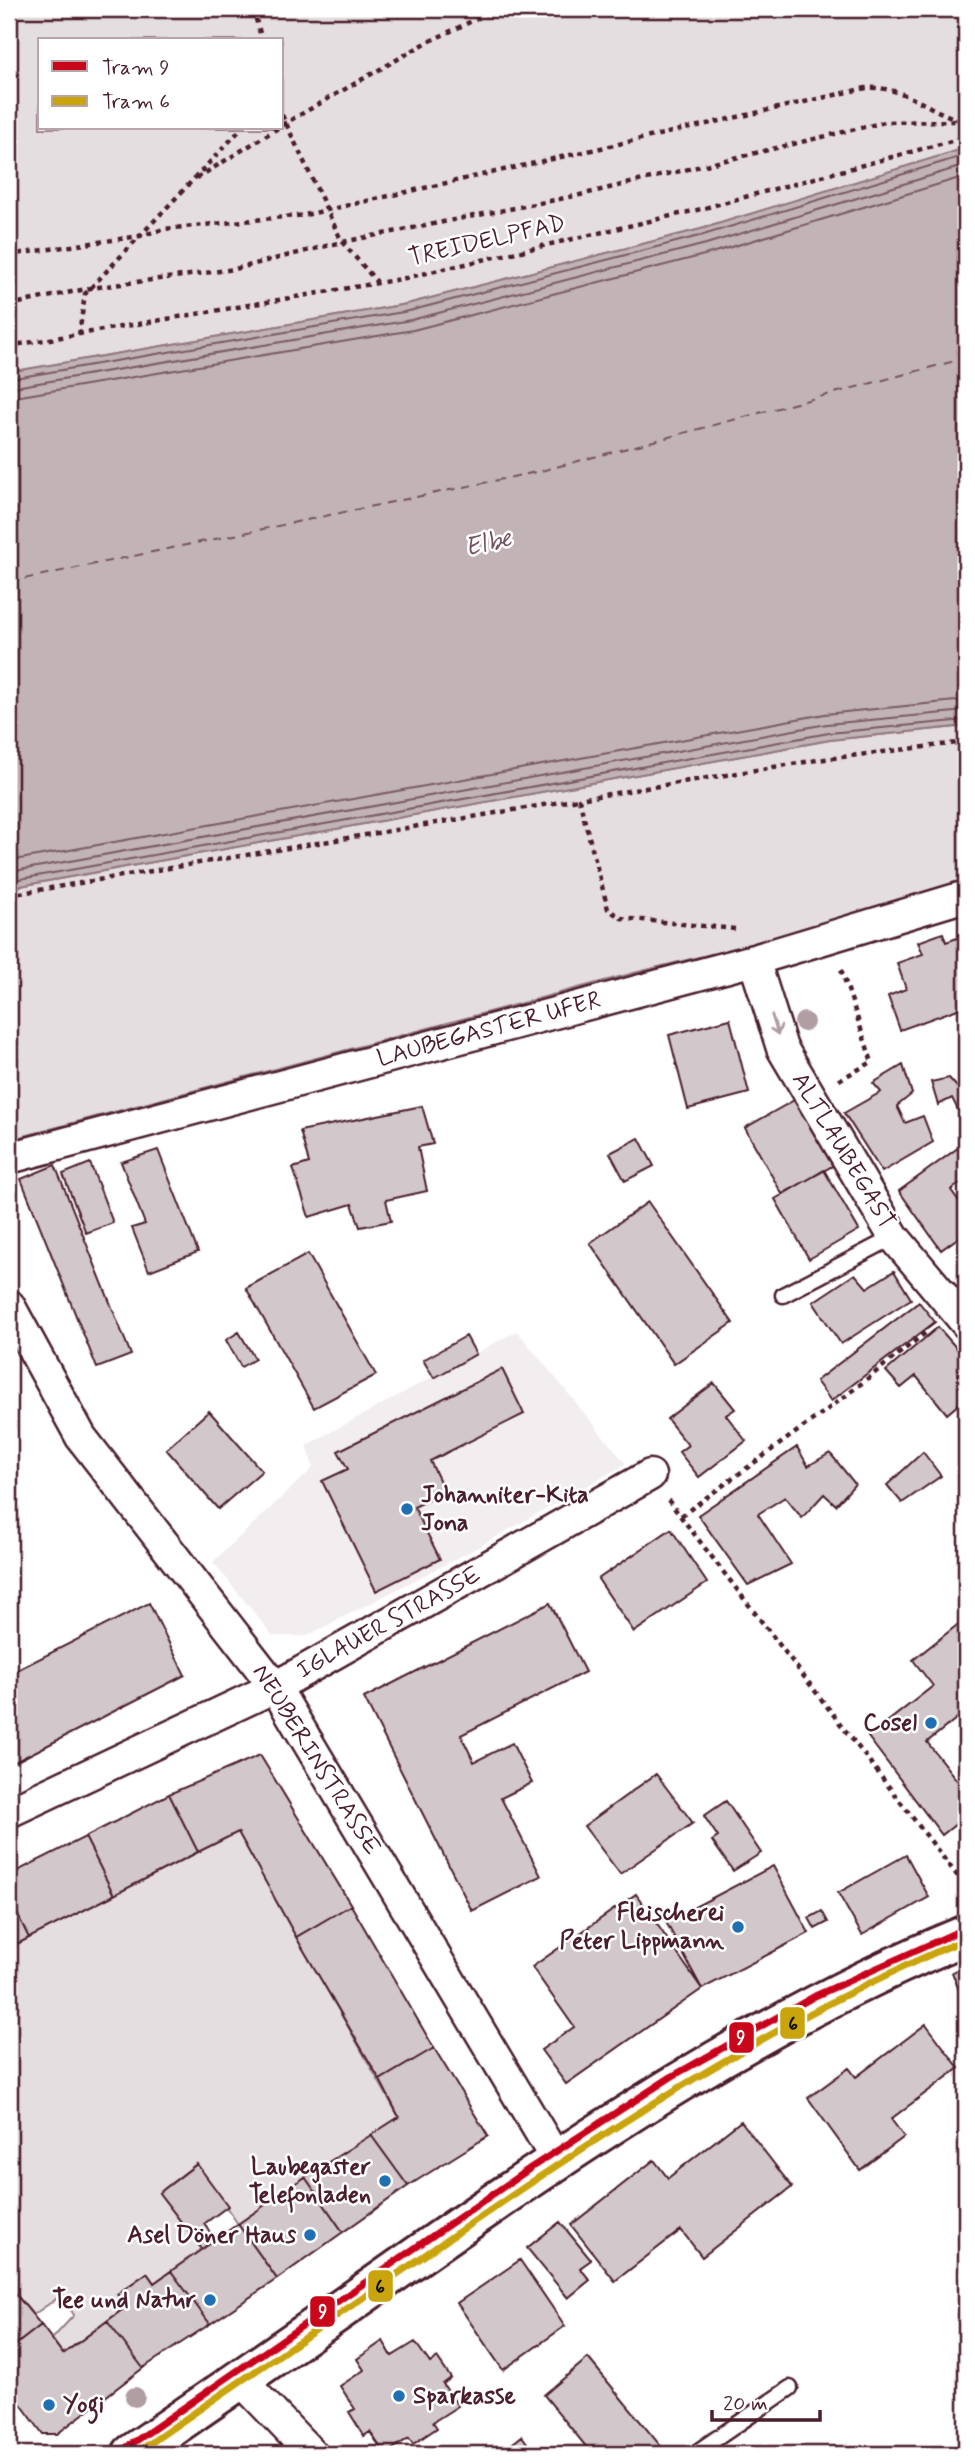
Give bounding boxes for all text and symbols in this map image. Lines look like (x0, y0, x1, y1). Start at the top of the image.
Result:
legend (38, 38, 284, 130)
text: Tram 9 (102, 54, 170, 82)
text: Tram 6 (102, 88, 170, 116)
street label: TREIDELPFAD (406, 208, 568, 274)
water label: Elbe (462, 522, 516, 565)
street label: LAUBEGASTER UFER (374, 985, 604, 1075)
one-way arrow (770, 1013, 782, 1035)
street label: ALTLAUBEGAST (784, 1067, 902, 1235)
place label: Johanniter-Kita Jona (421, 1480, 589, 1539)
marker: Johanniter-Kita Jona (399, 1501, 415, 1517)
street label: IGLAUER STRASSE (291, 1560, 487, 1686)
street label: NEUBERINSTRASSE (245, 1659, 387, 1861)
place label: Cosel (863, 1708, 917, 1739)
marker: Cosel (923, 1715, 939, 1731)
place label: Fleischerei Peter Lippmann (560, 1898, 724, 1957)
marker: Fleischerei Peter Lippmann (730, 1919, 746, 1935)
line badge: 6 (779, 2006, 806, 2040)
text: 6 (788, 2012, 798, 2037)
line badge: 9 (728, 2021, 755, 2054)
text: 9 (736, 2026, 746, 2051)
place label: Laubegaster Telefonladen (249, 2152, 371, 2213)
marker: Laubegaster Telefonladen (377, 2173, 393, 2189)
place label: Asel Döner Haus (127, 2220, 296, 2251)
marker: Asel Döner Haus (302, 2227, 318, 2243)
line badge: 6 (367, 2269, 394, 2303)
text: 6 (375, 2275, 385, 2300)
place label: Tee und Natur (52, 2285, 196, 2316)
marker: Tee und Natur (202, 2292, 218, 2308)
line badge: 9 (309, 2295, 336, 2328)
text: 9 (318, 2300, 328, 2325)
scale bar (712, 2379, 821, 2423)
place label: Sparkasse (413, 2381, 516, 2412)
marker: Sparkasse (391, 2388, 407, 2404)
place label: Yogi (63, 2390, 104, 2424)
text: 20 m (723, 2390, 768, 2418)
marker: Yogi (41, 2397, 57, 2413)

